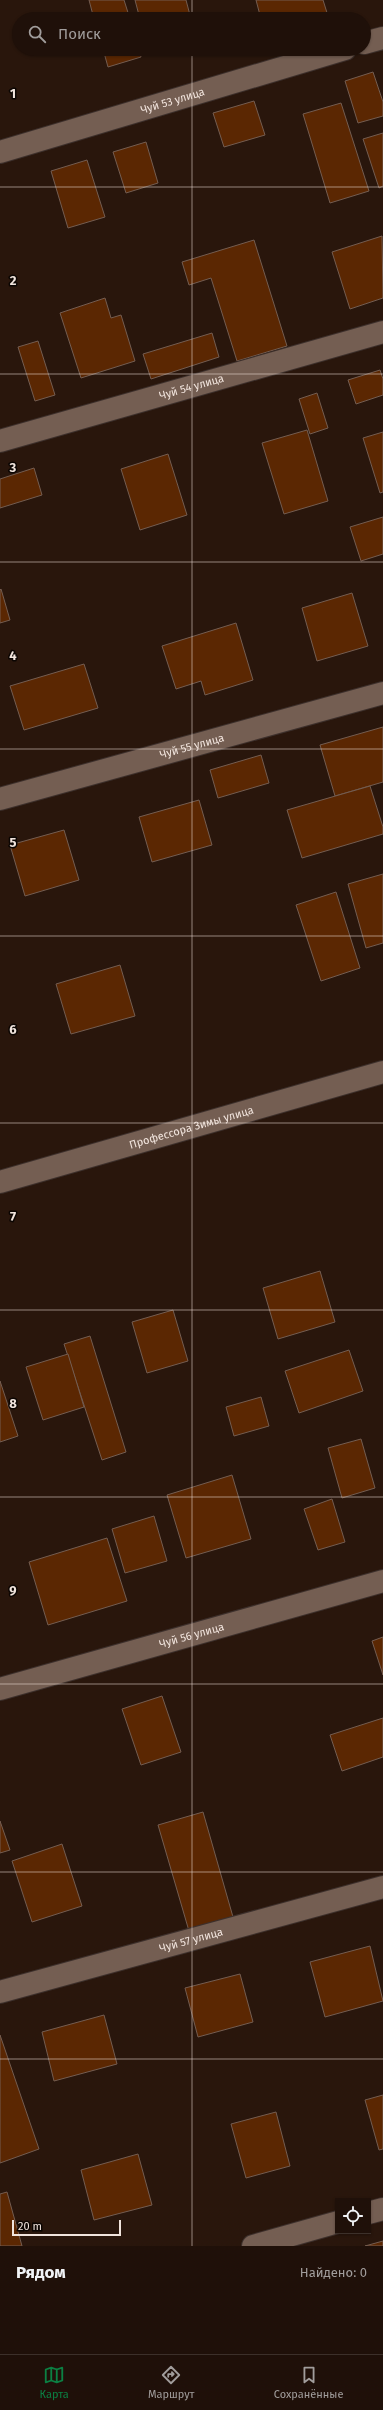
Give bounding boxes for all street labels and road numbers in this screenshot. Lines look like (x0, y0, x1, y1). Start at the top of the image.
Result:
street label: Чуй 53 улица (139, 85, 206, 116)
street label: Чуй 54 улица (158, 371, 225, 402)
street label: Чуй 55 улица (158, 731, 225, 761)
street label: Профессора Зимы улица (128, 1103, 255, 1151)
street label: Чуй 56 улица (158, 1620, 225, 1650)
street label: Чуй 57 улица (158, 1925, 224, 1955)

